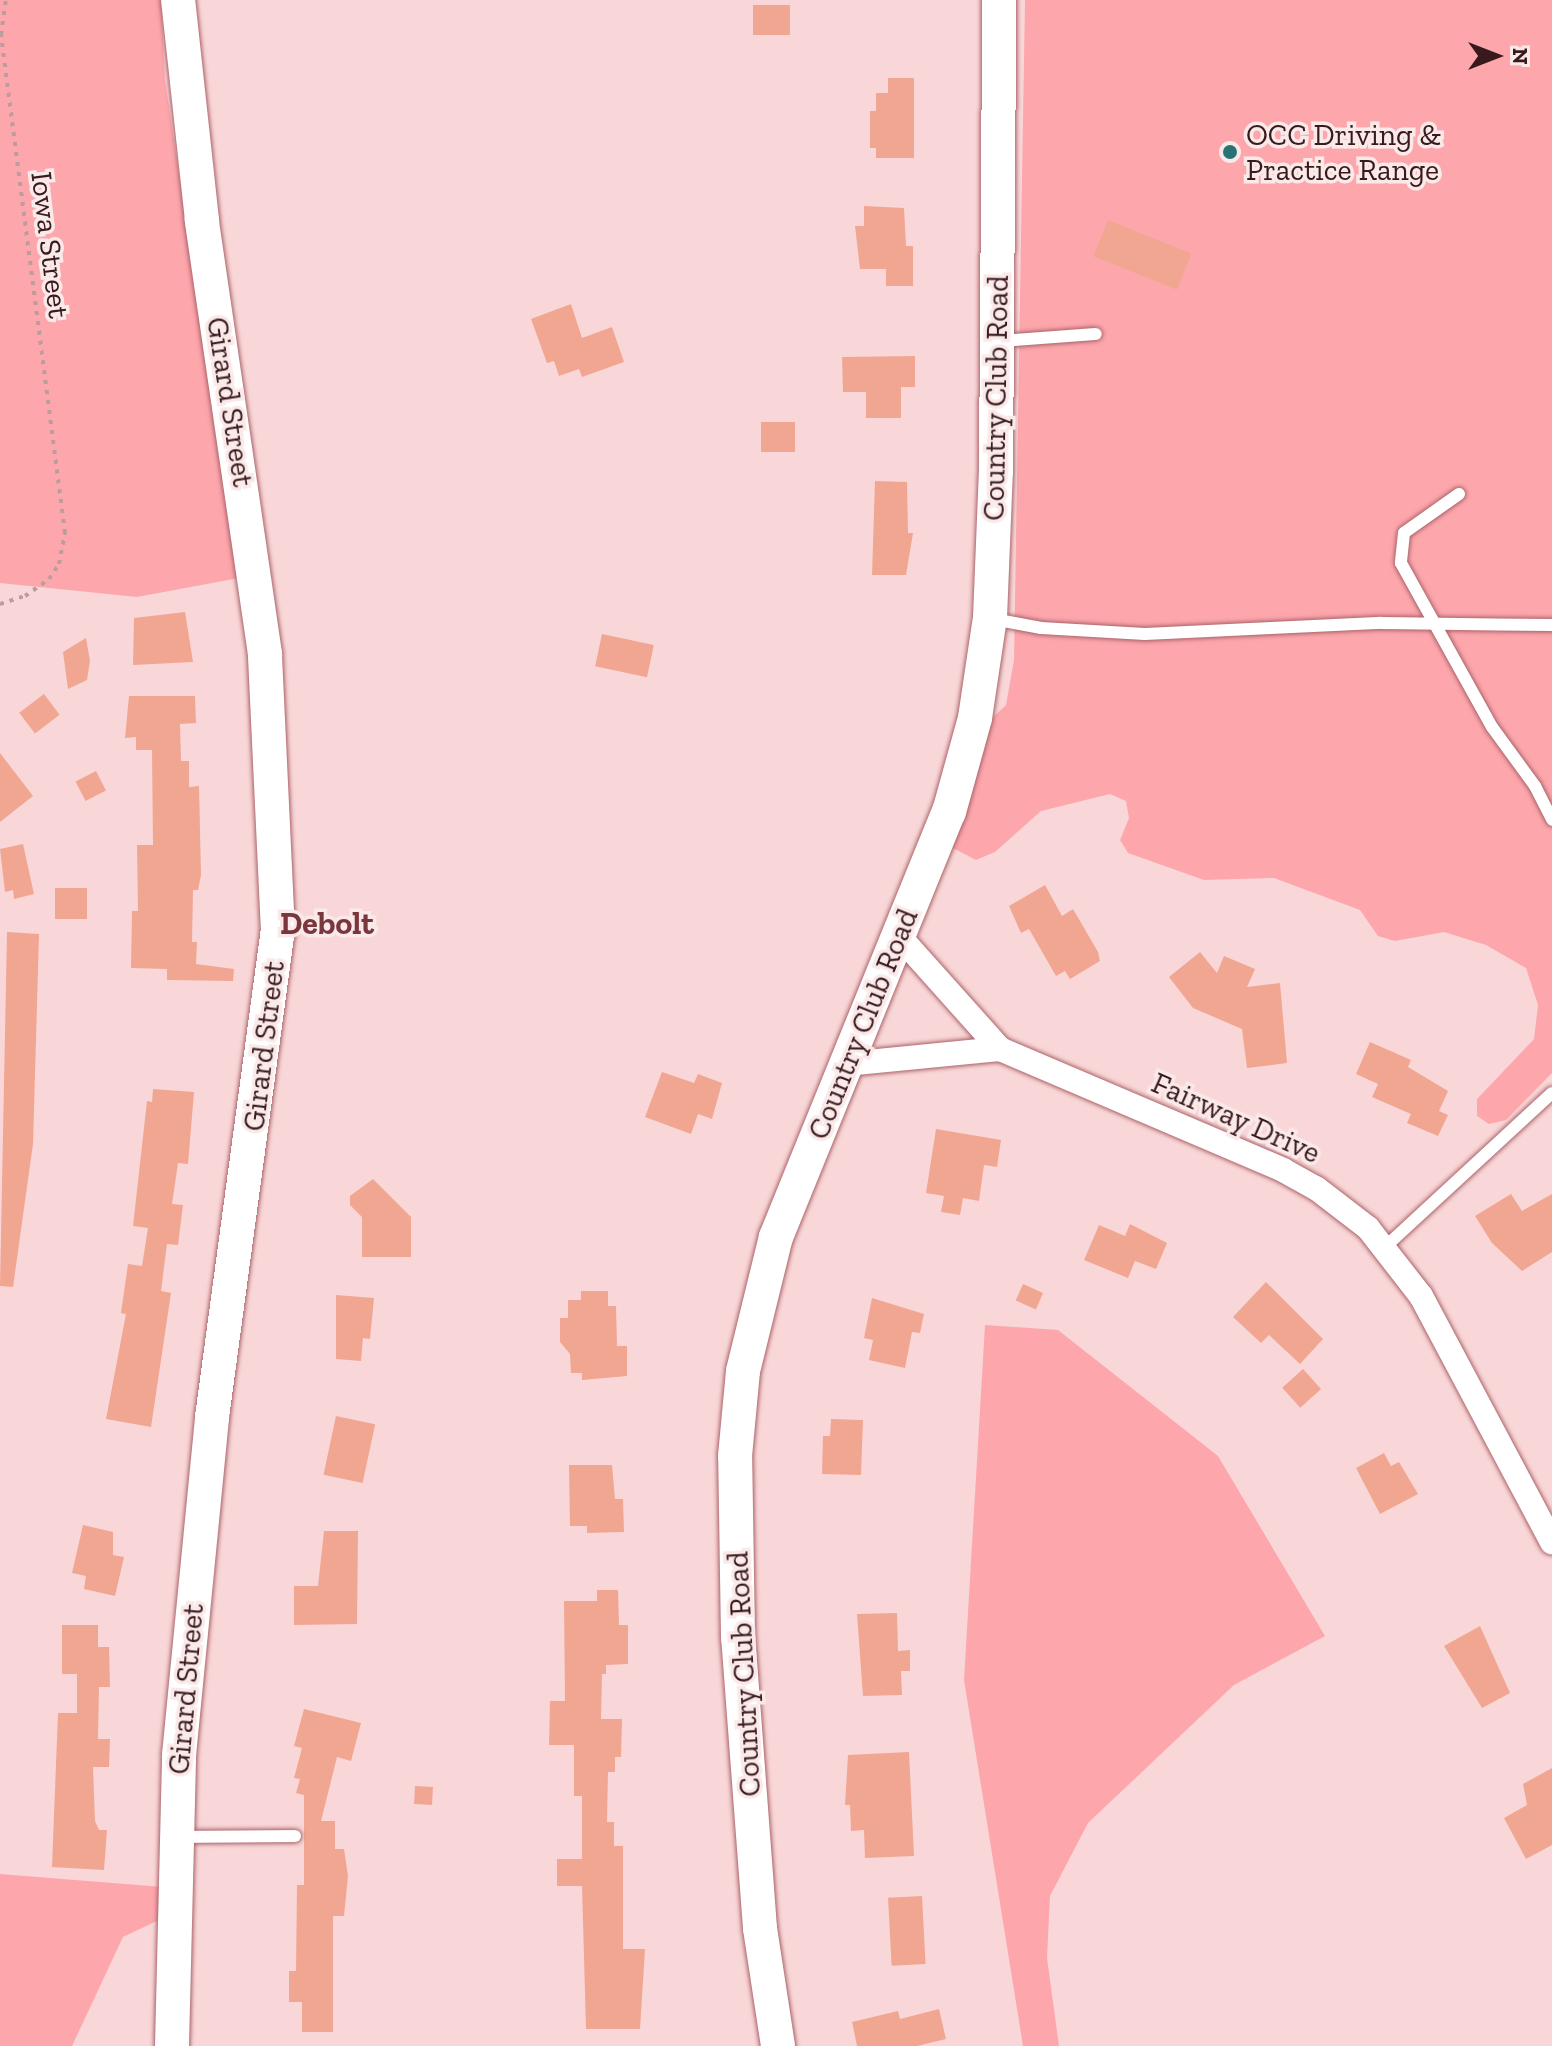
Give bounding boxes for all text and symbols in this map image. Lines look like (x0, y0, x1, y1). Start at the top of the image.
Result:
north arrow (1456, 16, 1536, 96)
text: N (1507, 48, 1534, 64)
place label: OCC Driving & Practice Range (1246, 117, 1441, 188)
marker: OCC Driving & Practice Range (1221, 143, 1239, 161)
street label: Iowa Street (23, 170, 77, 320)
street label: Country Club Road (976, 275, 1016, 521)
street label: Girard Street (199, 315, 261, 489)
street label: Country Club Road (800, 903, 926, 1145)
district label: Debolt (280, 904, 374, 942)
street label: Girard Street (236, 959, 292, 1133)
street label: Fairway Drive (1146, 1065, 1326, 1171)
street label: Country Club Road (720, 1550, 768, 1798)
street label: Girard Street (161, 1602, 211, 1776)

